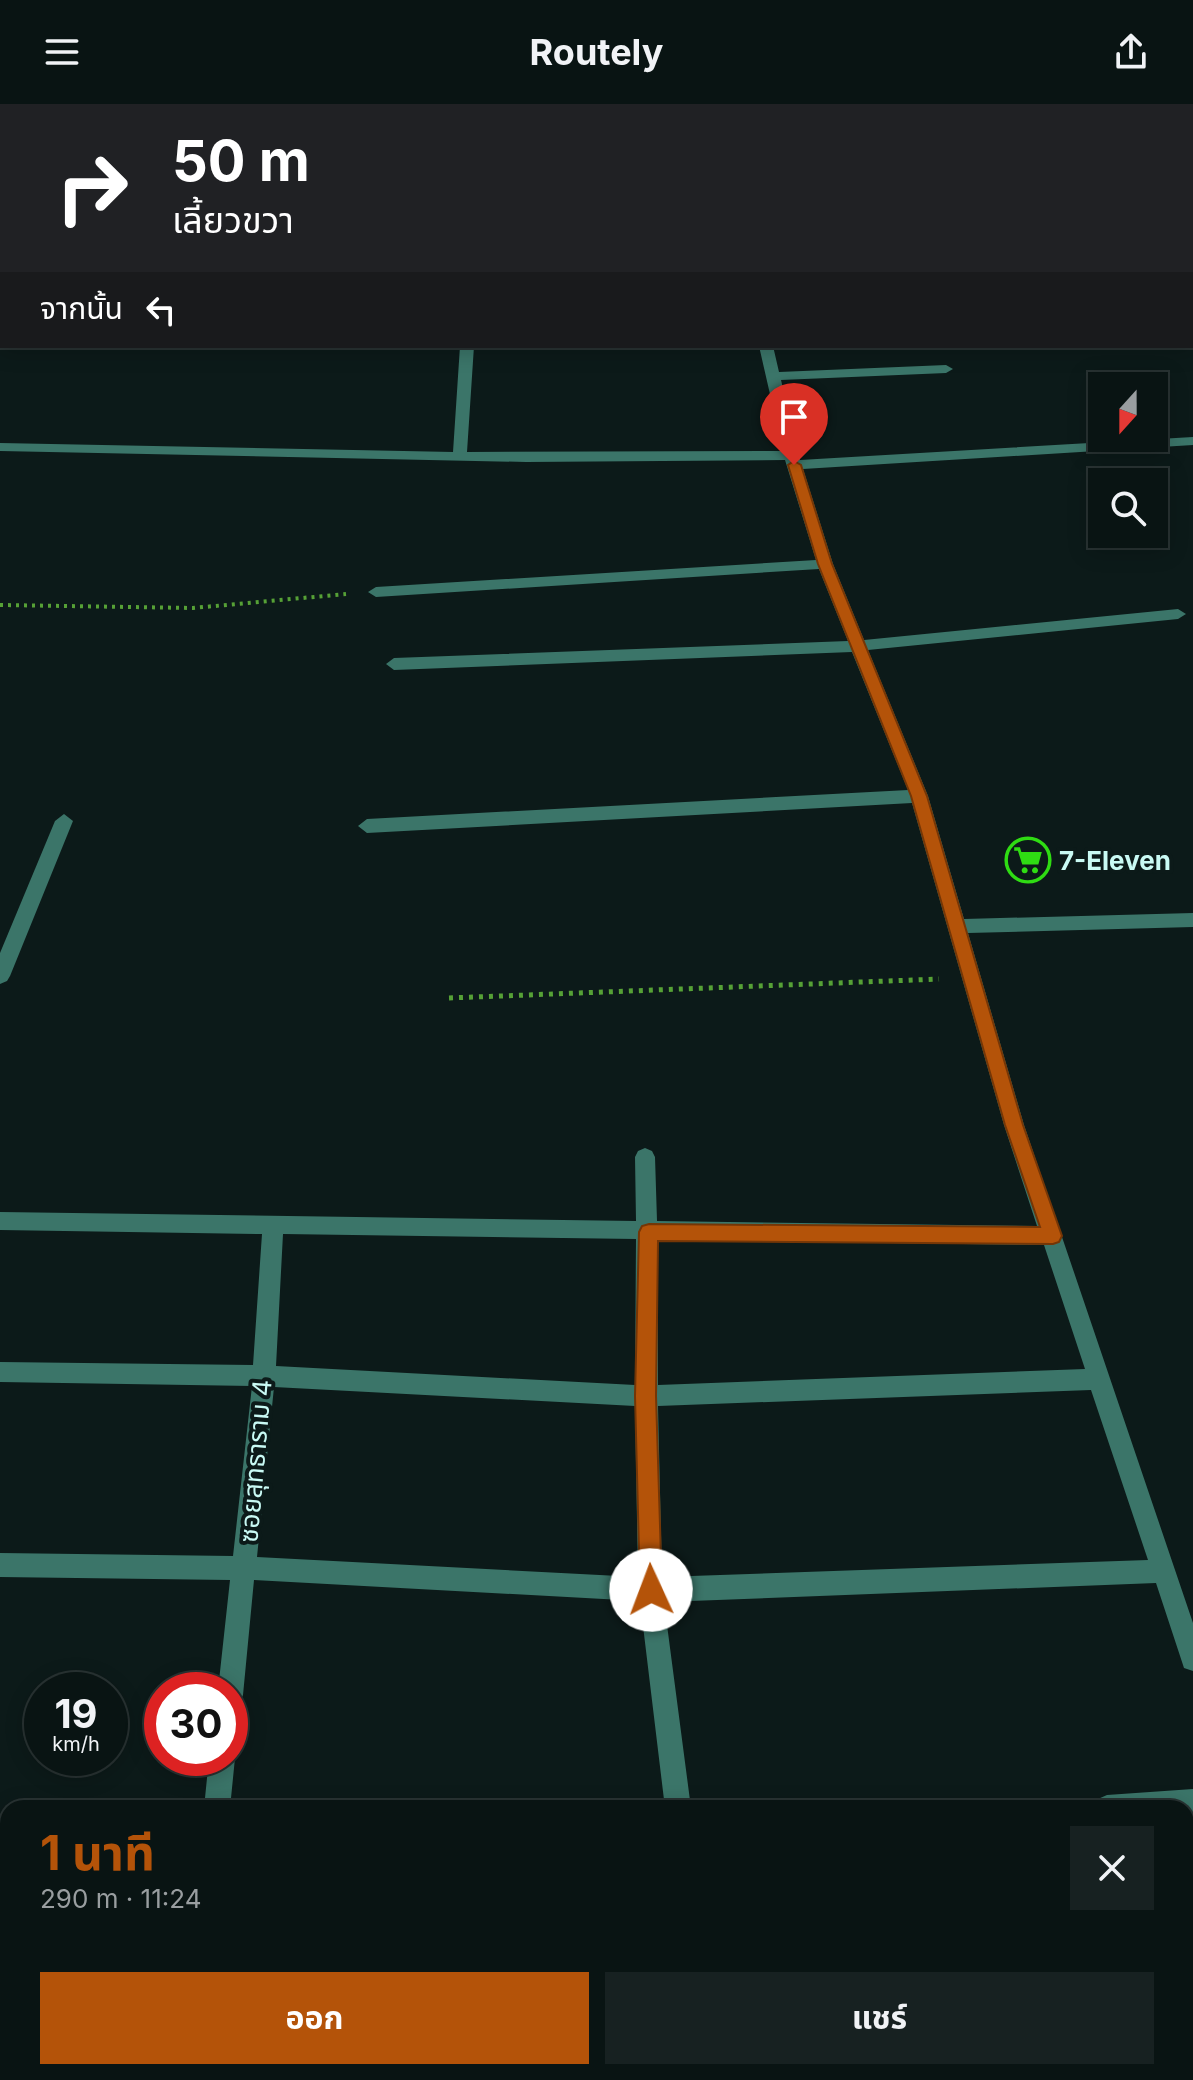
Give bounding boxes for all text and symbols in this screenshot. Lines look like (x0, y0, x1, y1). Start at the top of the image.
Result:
icon: menu (40, 30, 84, 74)
text: Routely (530, 30, 663, 74)
icon: share (1109, 30, 1153, 74)
text: 50 m (172, 127, 310, 195)
icon: right (40, 136, 144, 240)
text: เลี้ยวขวา (172, 198, 294, 242)
icon: left (139, 288, 183, 332)
text: จากนั้น (40, 290, 123, 326)
north arrow (1088, 372, 1168, 452)
map controls (1088, 372, 1168, 548)
pin (760, 383, 828, 465)
icon: arrive (772, 395, 816, 439)
button: search (1088, 468, 1168, 548)
supermarket icon: 7-Eleven (1004, 836, 1052, 884)
place label: 7-Eleven (1059, 845, 1171, 876)
street label: ซอยสุทธาราม 4 (232, 1378, 279, 1544)
position arrow (609, 1548, 693, 1632)
speed limit sign: 30 (144, 1672, 248, 1776)
text: 19 (54, 1689, 98, 1738)
text: km/h (52, 1732, 100, 1756)
text: 1 นาที (40, 1823, 155, 1882)
button: close (1070, 1826, 1154, 1910)
text: 290 m · 11:24 (40, 1883, 201, 1914)
button: ออก (40, 1972, 589, 2064)
button: แชร์ (605, 1972, 1154, 2064)

